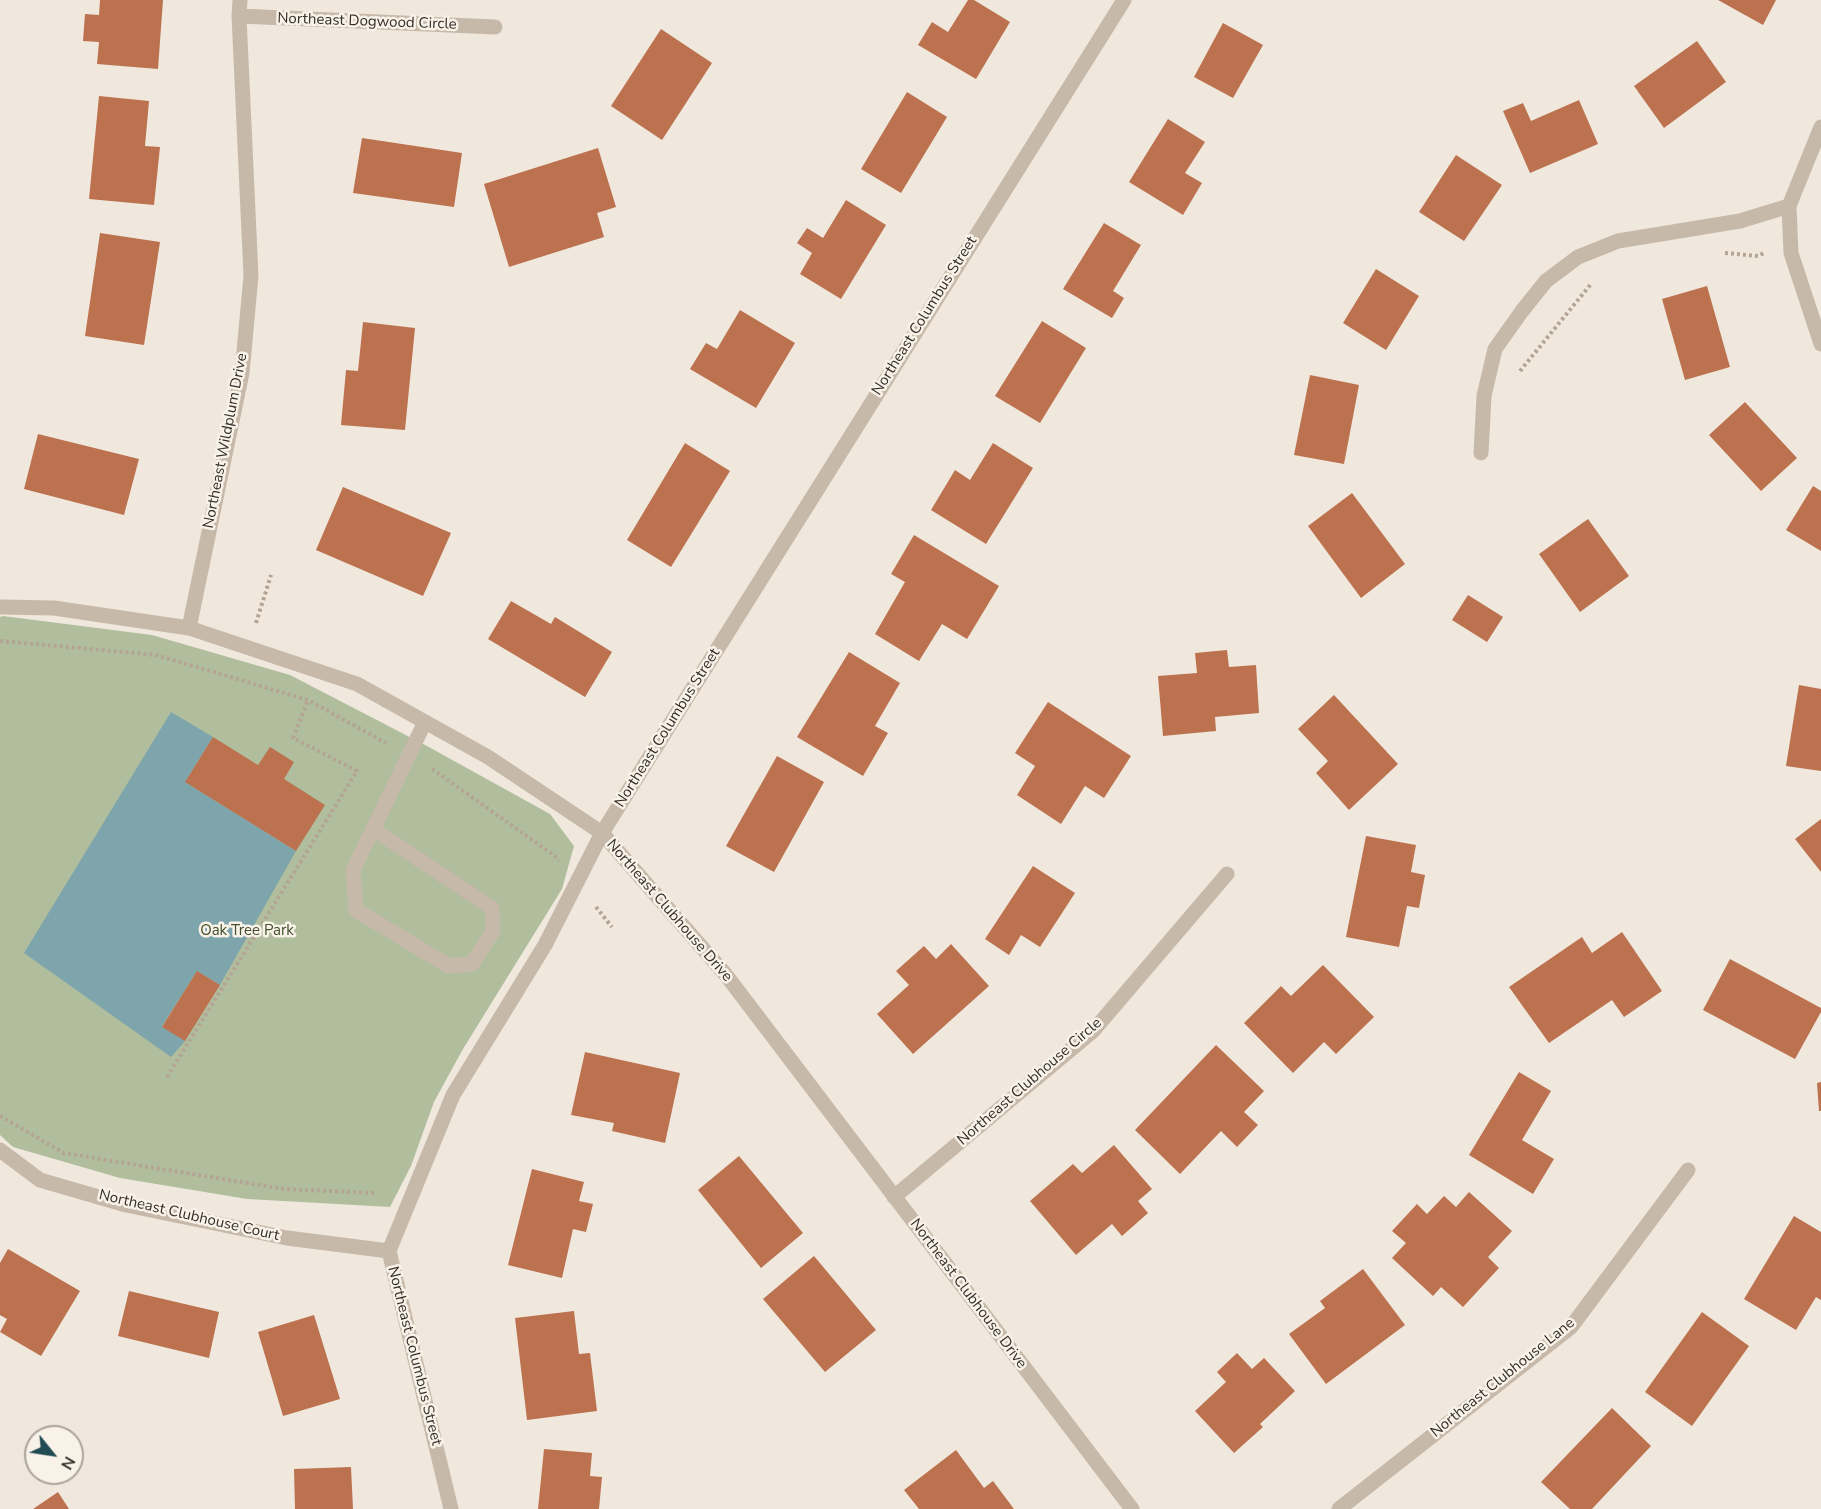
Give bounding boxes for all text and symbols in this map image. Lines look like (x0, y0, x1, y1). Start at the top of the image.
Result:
street label: Northeast Dogwood Circle (277, 10, 457, 34)
street label: Northeast Columbus Street (869, 233, 981, 399)
street label: Northeast Wildplum Drive (200, 352, 252, 530)
street label: Northeast Columbus Street (612, 645, 724, 811)
street label: Northeast Clubhouse Drive (602, 836, 736, 986)
park label: Oak Tree Park (200, 922, 294, 940)
street label: Northeast Clubhouse Circle (954, 1014, 1106, 1150)
street label: Northeast Clubhouse Court (97, 1186, 281, 1246)
street label: Northeast Clubhouse Drive (906, 1216, 1030, 1372)
street label: Northeast Columbus Street (383, 1265, 445, 1447)
street label: Northeast Clubhouse Lane (1427, 1314, 1579, 1442)
north arrow (24, 1425, 84, 1485)
text: N (55, 1452, 80, 1474)

